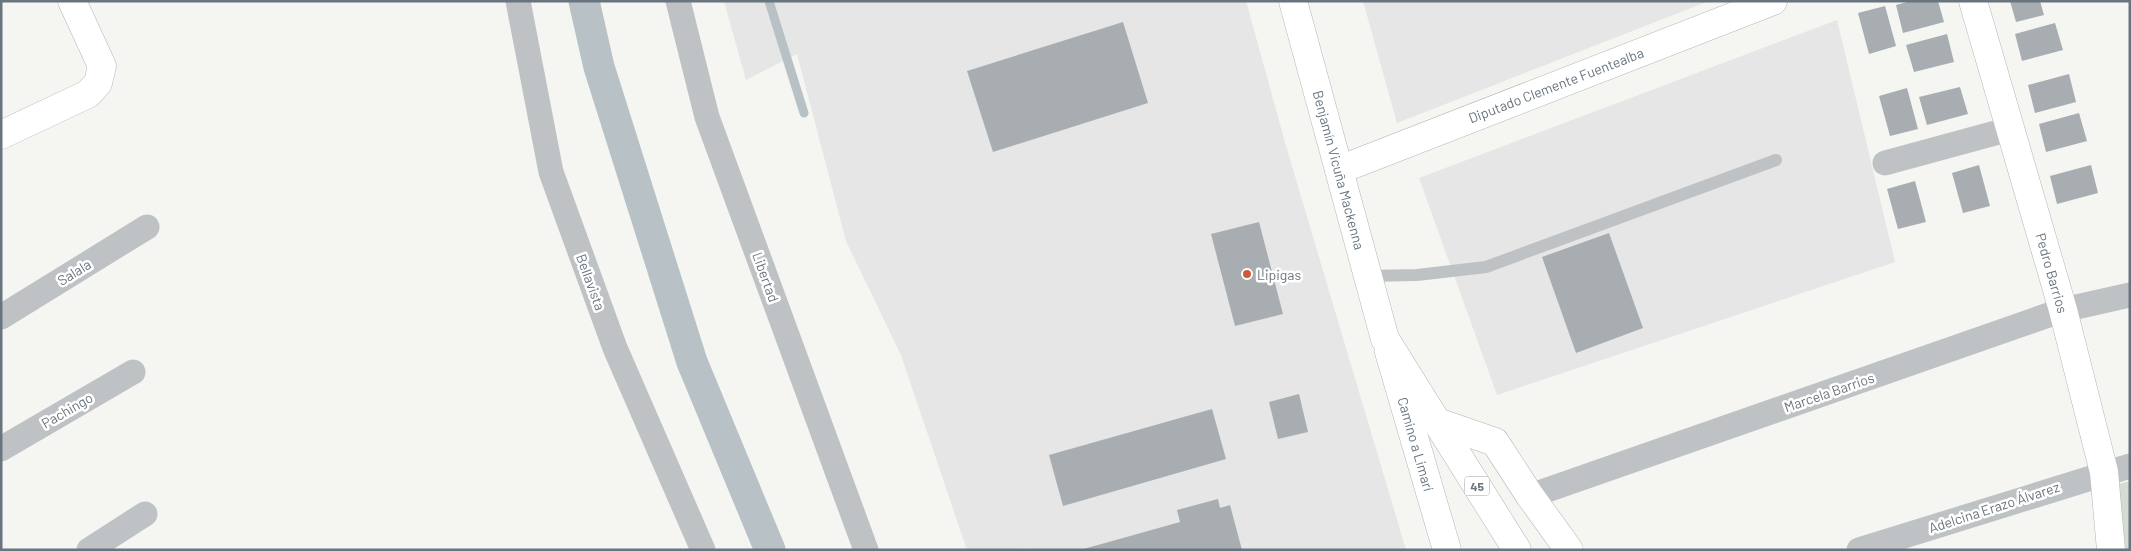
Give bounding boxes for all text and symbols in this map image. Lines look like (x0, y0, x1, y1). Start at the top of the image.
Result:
street label: Diputado Clemente Fuentealba (1466, 44, 1646, 126)
street label: Benjamín Vicuña Mackenna (1310, 88, 1368, 252)
street label: Pedro Barrios (2032, 231, 2072, 315)
street label: Libertad (749, 250, 783, 304)
street label: Bellavista (573, 251, 609, 313)
street label: Salala (54, 255, 94, 289)
place label: Lipigas (1257, 266, 1301, 283)
marker: Lipigas (1241, 268, 1253, 280)
street label: Marcela Barrios (1782, 369, 1876, 415)
street label: Pachingo (38, 389, 96, 431)
street label: Camino a Limarí (1394, 395, 1438, 493)
road number: 45 (1464, 476, 1490, 496)
street label: Adelcina Erazo Álvarez (1926, 478, 2062, 536)

